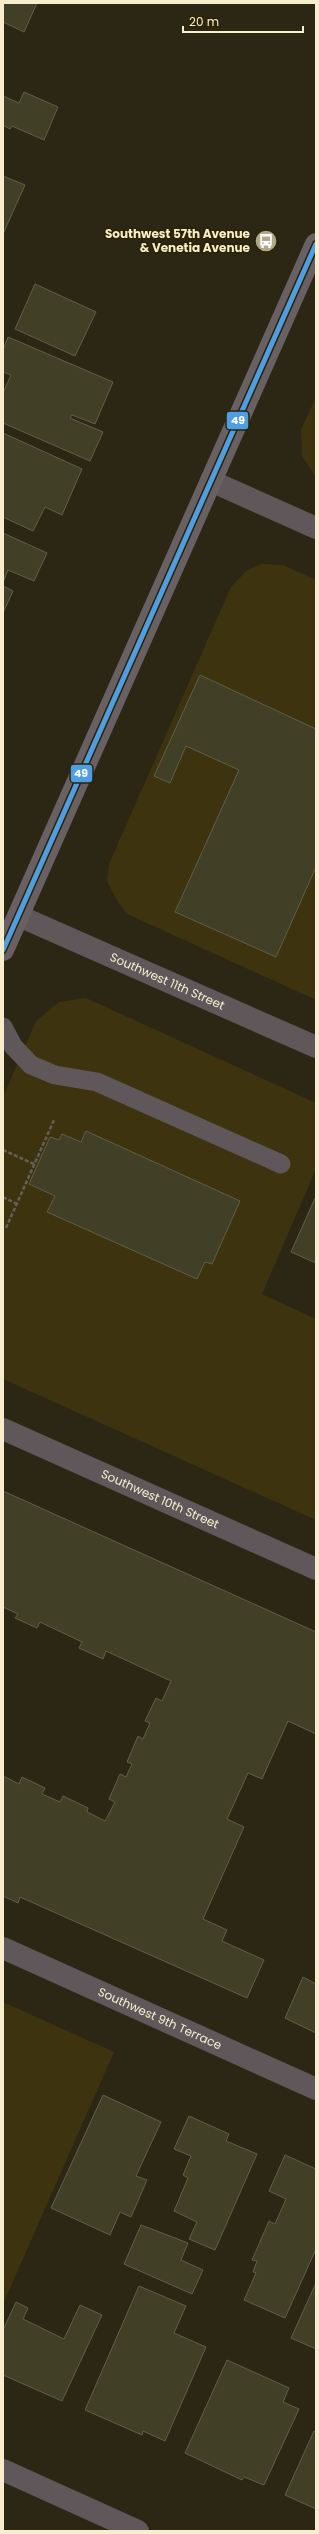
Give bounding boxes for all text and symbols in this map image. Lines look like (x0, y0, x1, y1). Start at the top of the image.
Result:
scale bar (183, 8, 303, 34)
text: 20 m (189, 13, 219, 30)
place label: Southwest 57th Avenue & Venetia Avenue (105, 225, 251, 256)
bus stop icon: Southwest 57th Avenue & Venetia Avenue (253, 228, 279, 254)
line badge: 49 (226, 411, 249, 430)
text: 49 (231, 412, 245, 428)
line badge: 49 (70, 764, 93, 783)
text: 49 (74, 765, 88, 781)
street label: Southwest 11th Street (107, 948, 227, 1014)
street label: Southwest 10th Street (99, 1465, 222, 1533)
street label: Southwest 9th Terrace (95, 1983, 225, 2054)

